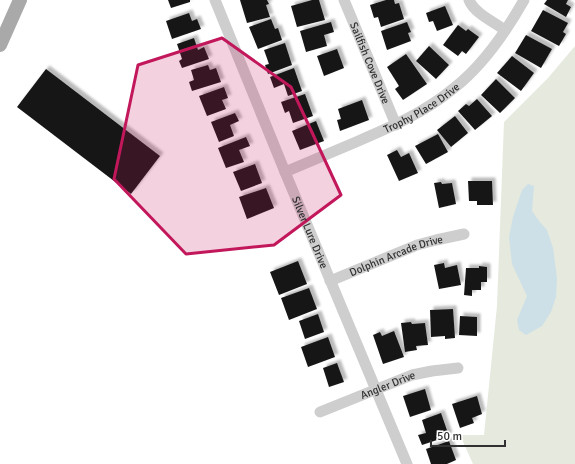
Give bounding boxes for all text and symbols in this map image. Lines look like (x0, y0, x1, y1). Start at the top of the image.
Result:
street label: Sailfish Cove Drive (347, 20, 393, 106)
street label: Trophy Place Drive (381, 80, 462, 136)
street label: Silver Lure Drive (289, 194, 331, 270)
street label: Dolphin Arcade Drive (347, 232, 444, 279)
street label: Angler Drive (358, 368, 416, 402)
scale bar (431, 422, 505, 448)
text: 50 m (437, 429, 462, 444)

